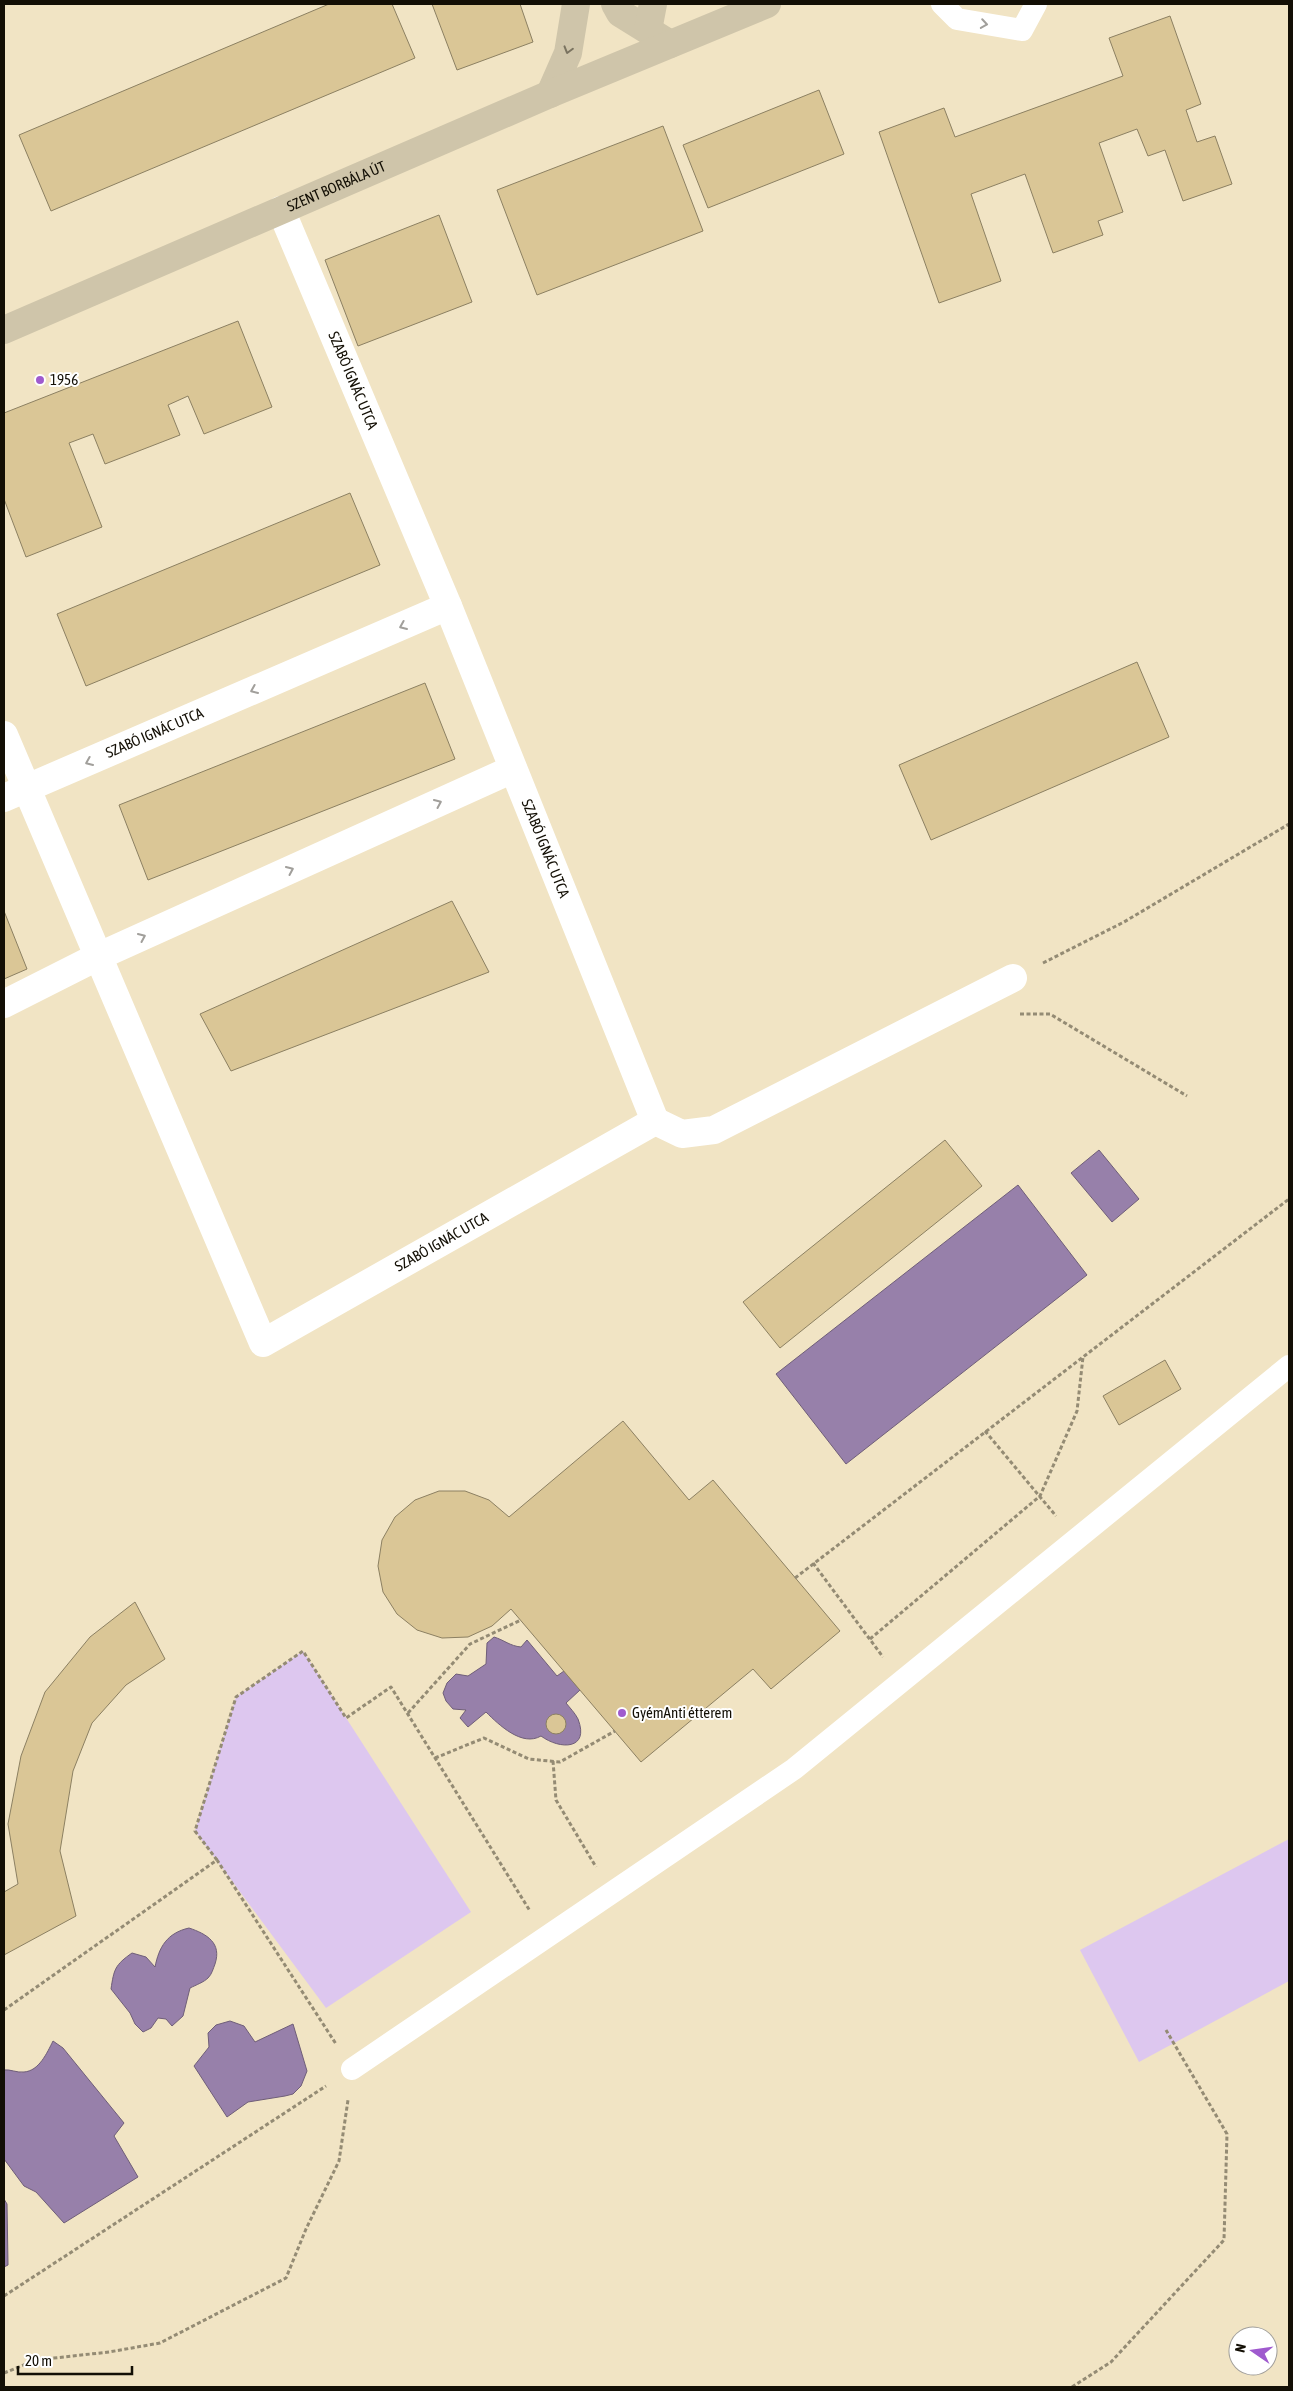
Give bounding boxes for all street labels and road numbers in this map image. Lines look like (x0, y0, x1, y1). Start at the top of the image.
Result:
street label: SZENT BORBÁLA ÚT (284, 157, 388, 215)
street label: SZABÓ IGNÁC UTCA (325, 329, 382, 432)
street label: SZABÓ IGNÁC UTCA (103, 704, 206, 761)
street label: SZABÓ IGNÁC UTCA (519, 797, 573, 900)
street label: SZABÓ IGNÁC UTCA (392, 1208, 491, 1275)

